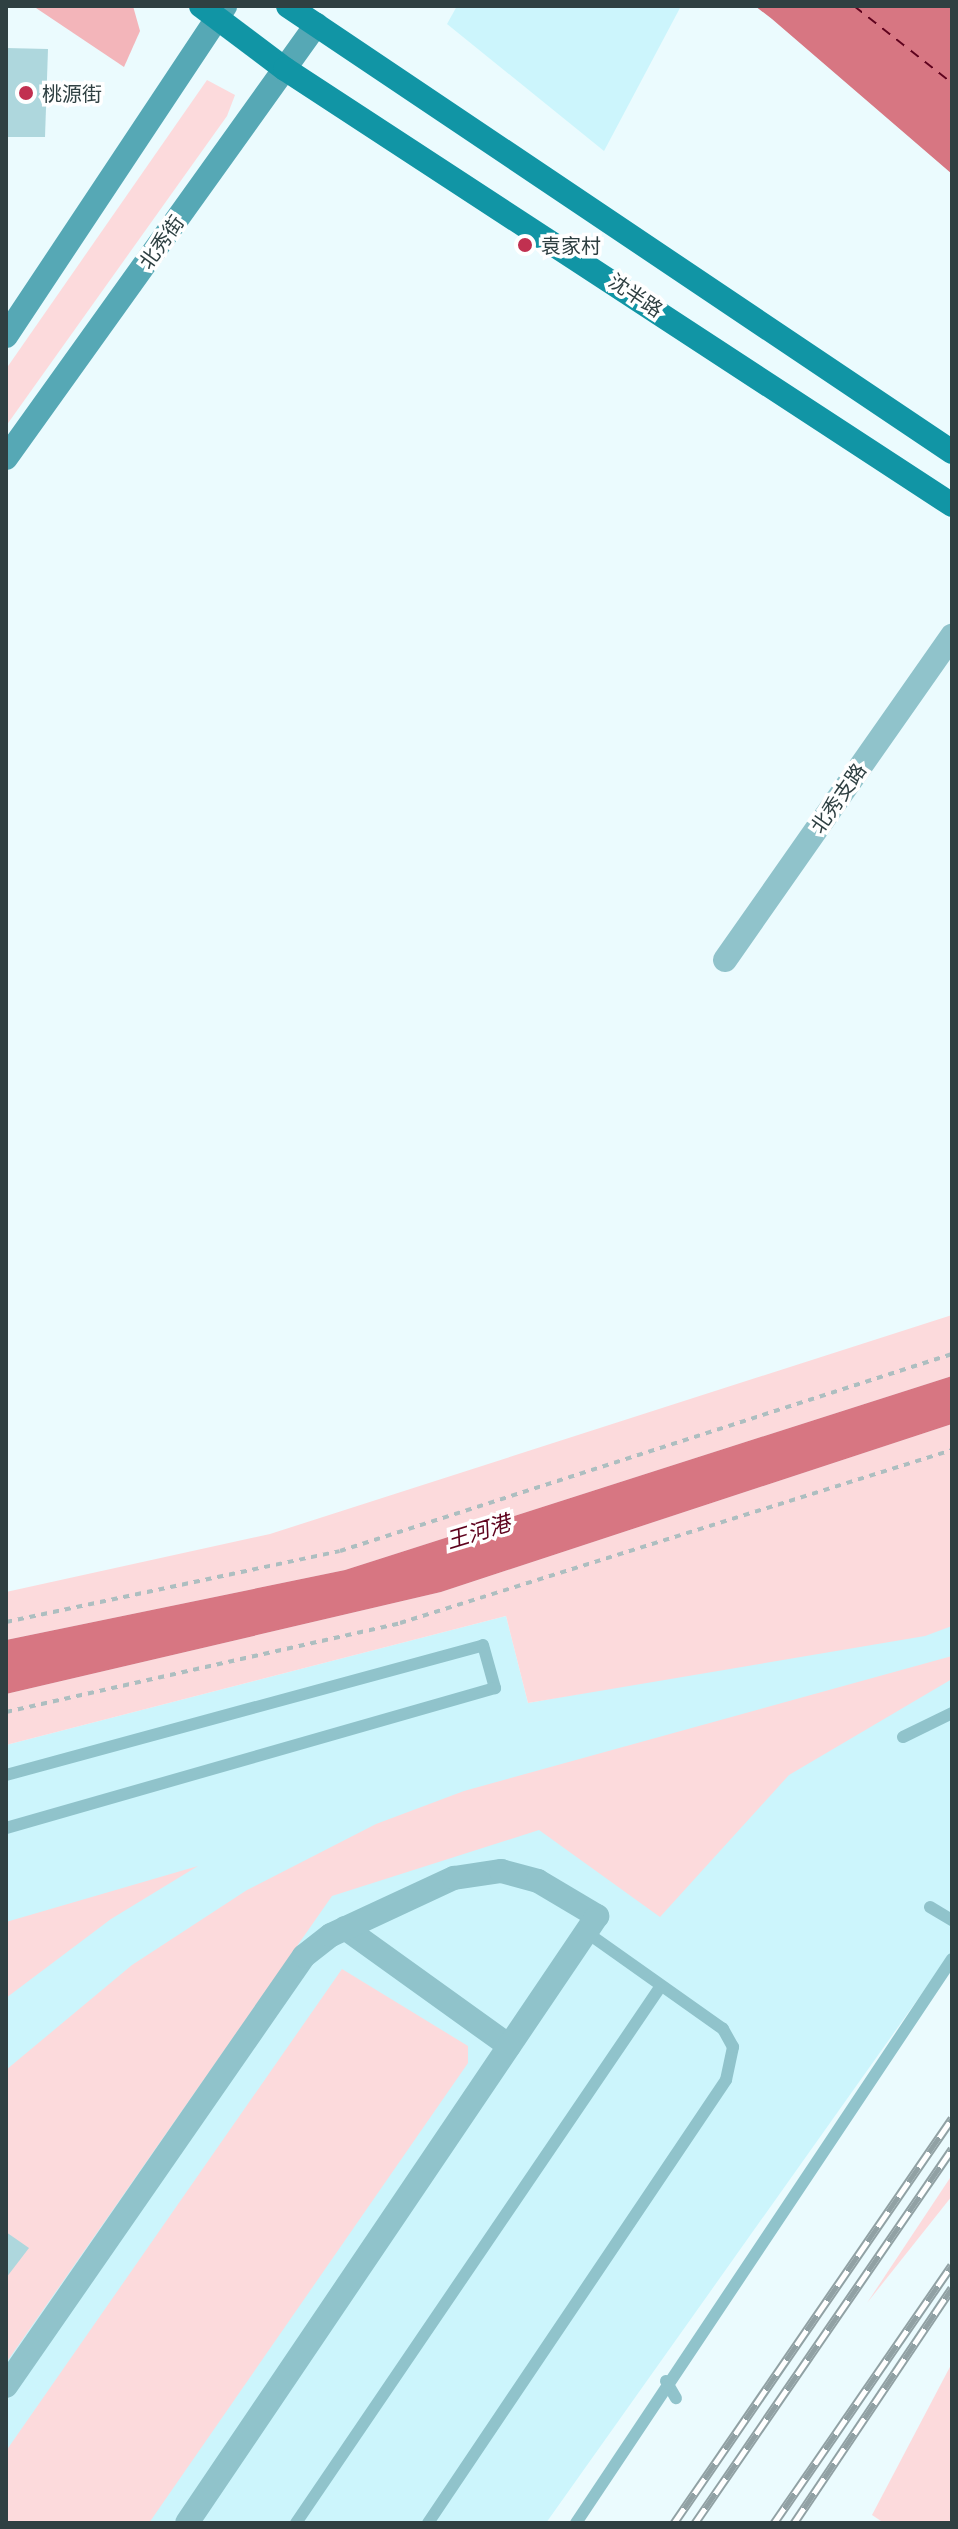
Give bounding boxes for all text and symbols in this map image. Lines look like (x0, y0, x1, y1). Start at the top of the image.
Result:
place label: 桃源街 (42, 81, 102, 105)
marker: 桃源街 (17, 84, 35, 102)
street label: 北秀街 (134, 211, 188, 273)
place label: 袁家村 (541, 233, 601, 257)
marker: 袁家村 (516, 236, 534, 254)
street label: 沈半路 (604, 268, 668, 322)
street label: 北秀支路 (805, 758, 871, 838)
water label: 王河港 (443, 1509, 513, 1553)

